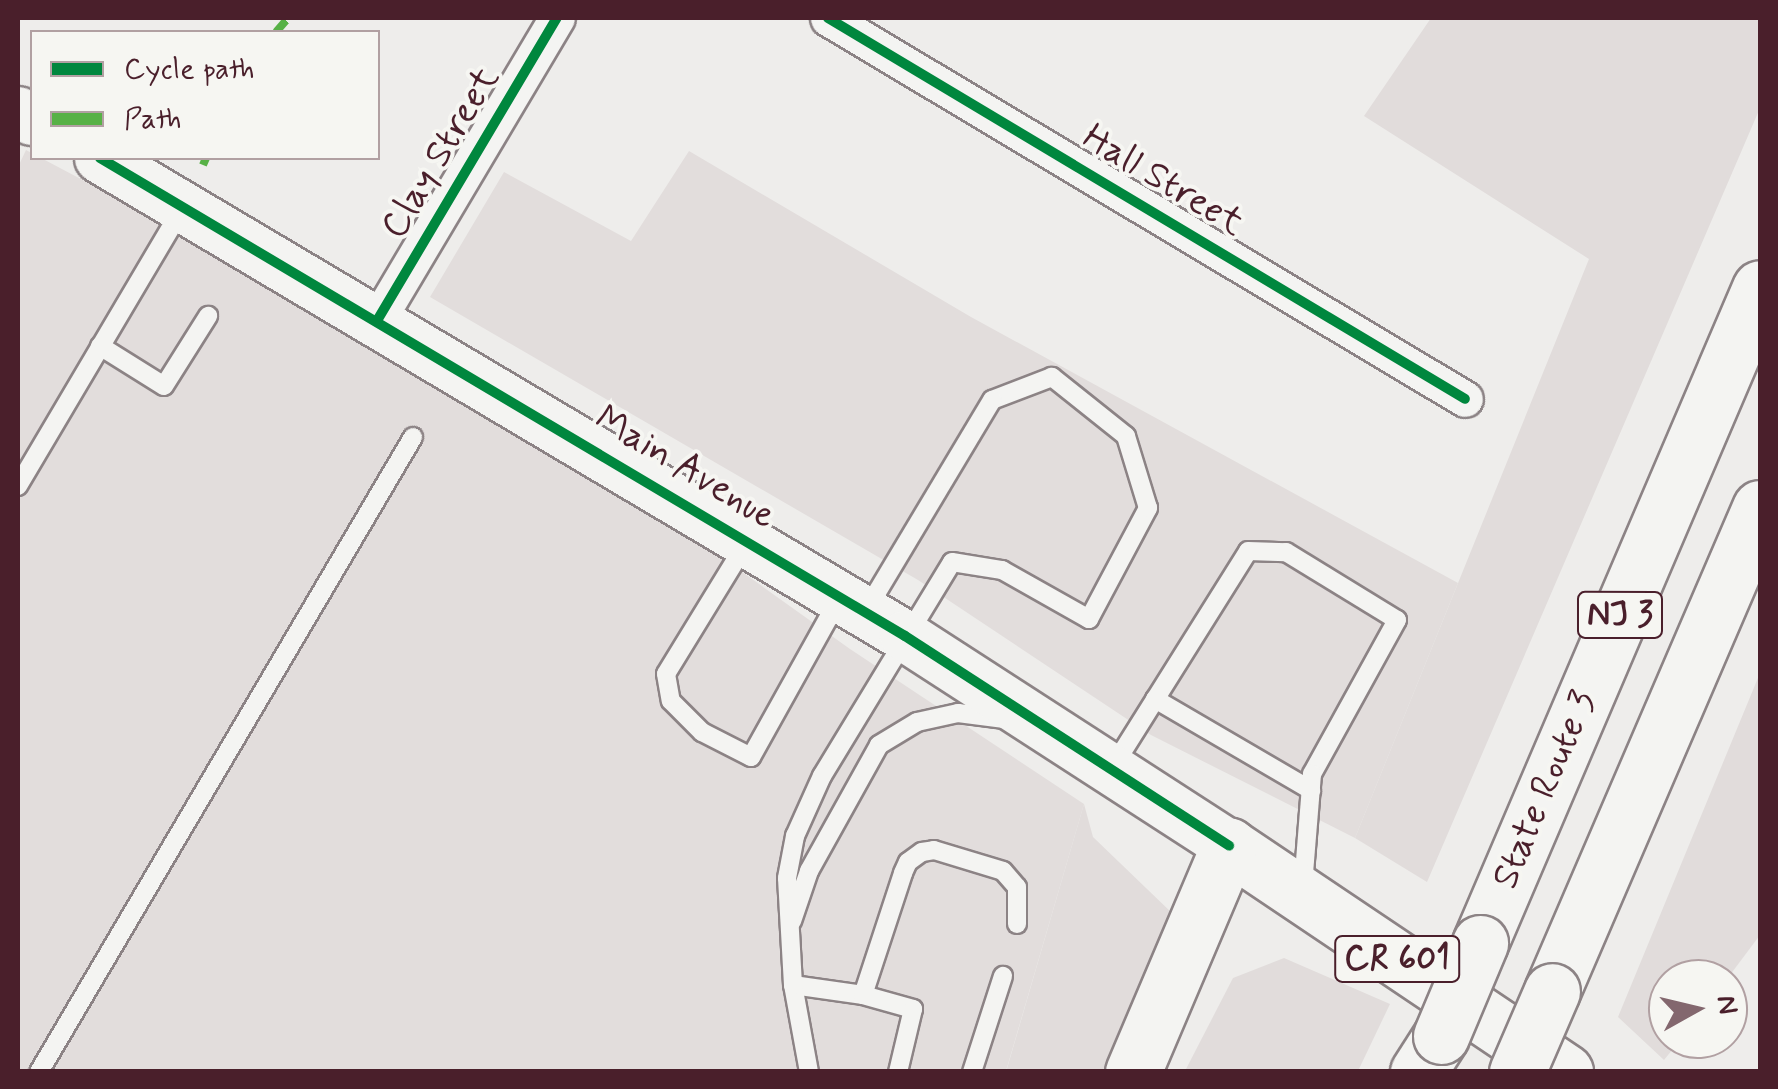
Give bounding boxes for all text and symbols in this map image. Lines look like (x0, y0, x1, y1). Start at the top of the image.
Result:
legend (30, 30, 380, 160)
text: Cycle path (124, 50, 255, 89)
street label: Clay Street (372, 59, 510, 247)
text: Path (124, 100, 182, 139)
street label: Hall Street (1074, 115, 1252, 247)
street label: Main Avenue (582, 394, 788, 542)
road number: NJ 3 (1575, 585, 1665, 645)
street label: State Route 3 (1483, 685, 1607, 895)
road number: CR 601 (1332, 929, 1462, 989)
north arrow (1648, 959, 1748, 1059)
text: N (1707, 993, 1746, 1017)

